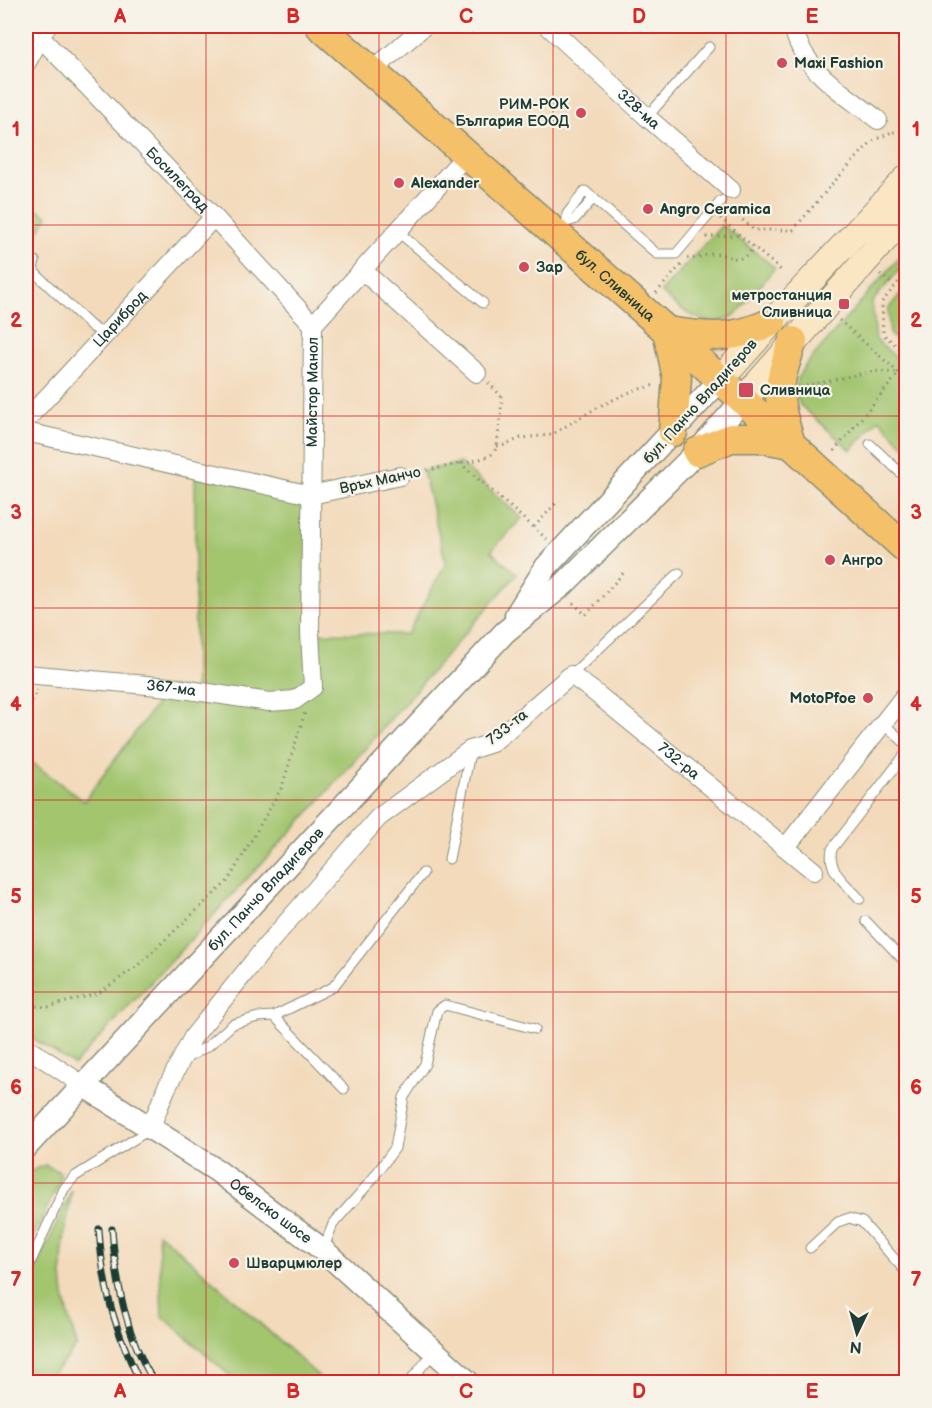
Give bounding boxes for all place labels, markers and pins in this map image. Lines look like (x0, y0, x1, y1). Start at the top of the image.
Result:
place label: Maxi Fashion (794, 54, 883, 73)
marker: Maxi Fashion (775, 56, 789, 70)
place label: РИМ-РОК България ЕООД (455, 95, 570, 131)
marker: РИМ-РОК България ЕООД (574, 106, 588, 120)
place label: Alexander (410, 174, 480, 193)
marker: Alexander (392, 176, 406, 190)
place label: Angro Ceramica (659, 200, 771, 219)
marker: Angro Ceramica (641, 202, 655, 216)
place label: Зар (536, 258, 563, 277)
marker: Зар (517, 260, 531, 274)
place label: метростанция Сливница (731, 286, 832, 322)
marker: метростанция Сливница (837, 297, 851, 311)
marker: Сливница (737, 381, 755, 399)
place label: Сливница (760, 381, 831, 400)
place label: Ангро (841, 551, 883, 570)
marker: Ангро (823, 553, 837, 567)
place label: MotoPfoe (789, 689, 856, 708)
marker: MotoPfoe (861, 691, 875, 705)
place label: Шварцмюлер (246, 1254, 342, 1273)
marker: Шварцмюлер (227, 1256, 241, 1270)

